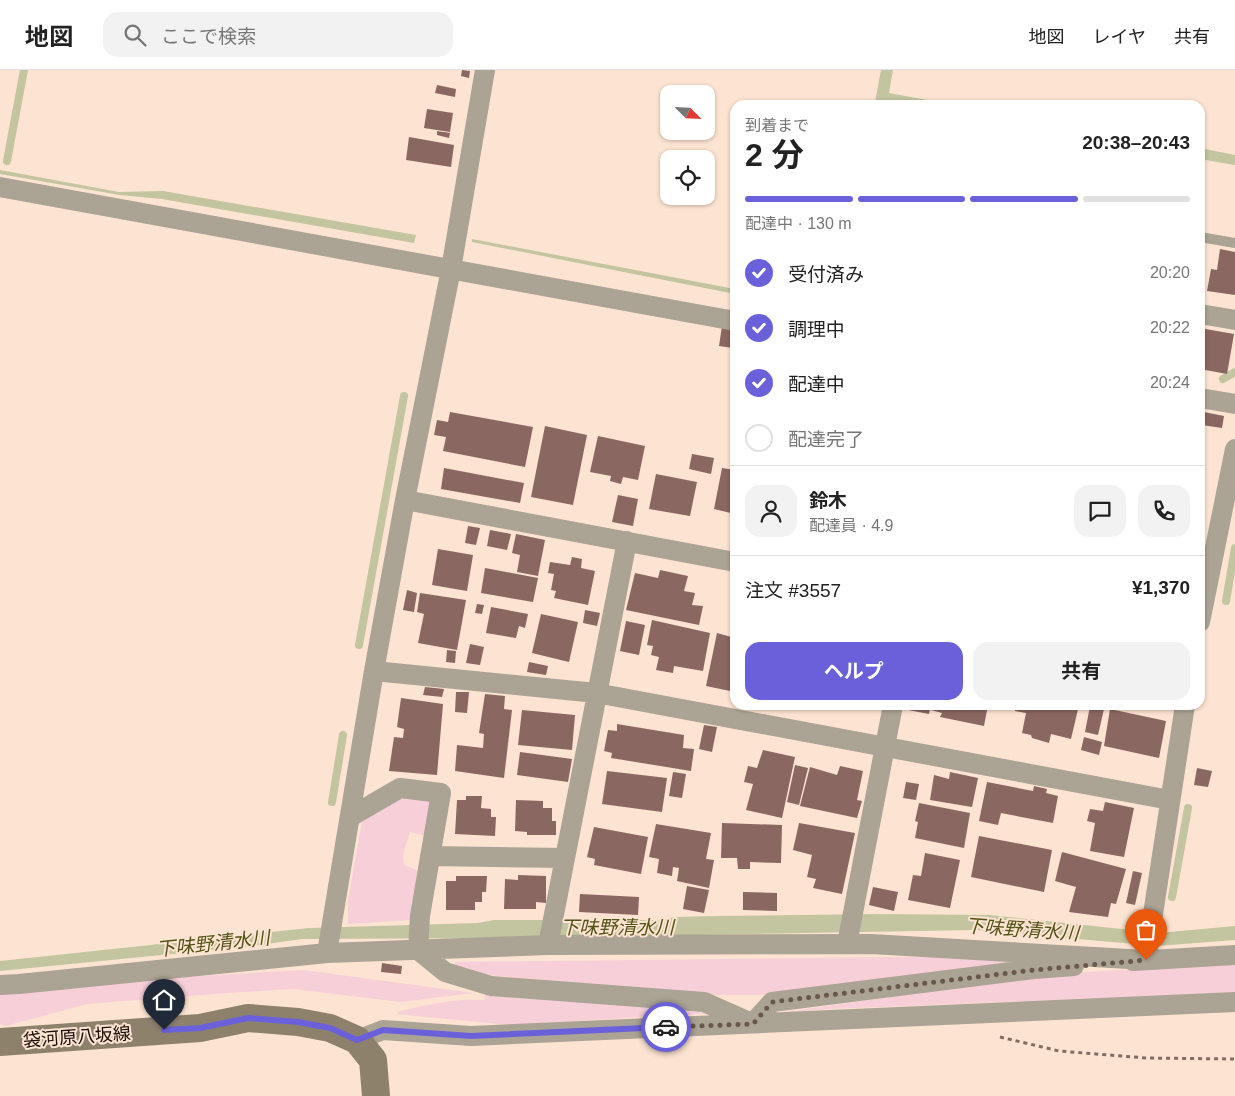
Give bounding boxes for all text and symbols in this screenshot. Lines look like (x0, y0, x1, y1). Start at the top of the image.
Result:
search box (103, 12, 453, 57)
icon: search (121, 21, 149, 49)
text: 地図 (25, 23, 73, 50)
text: ここで検索 (161, 26, 256, 47)
text: 地図 (1029, 27, 1065, 47)
text: レイヤ (1093, 27, 1146, 47)
text: 共有 (1174, 27, 1210, 47)
north arrow (660, 85, 715, 140)
map controls (660, 85, 715, 205)
text: 到着まで (745, 117, 809, 134)
text: 20:38–20:43 (1082, 132, 1190, 153)
text: 2 分 (745, 137, 804, 173)
button: locate (660, 150, 715, 205)
text: 配達中 · 130 m (745, 215, 852, 232)
icon: check (745, 259, 773, 287)
text: 受付済み (788, 264, 864, 285)
text: 20:20 (1150, 264, 1190, 281)
icon: check (745, 314, 773, 342)
text: 調理中 (788, 319, 845, 340)
text: 20:22 (1150, 319, 1190, 336)
icon: check (745, 369, 773, 397)
text: 配達中 (788, 374, 845, 395)
text: 20:24 (1150, 374, 1190, 391)
text: 配達完了 (788, 429, 864, 450)
button: person (745, 485, 797, 537)
button: chat (1074, 485, 1126, 537)
button: phone (1138, 485, 1190, 537)
text: 鈴木 (809, 490, 847, 511)
text: 配達員 · 4.9 (809, 517, 893, 534)
text: ¥1,370 (1132, 577, 1190, 598)
text: 注文 #3557 (745, 580, 841, 601)
button: ヘルプ (745, 642, 963, 700)
button: 共有 (973, 642, 1190, 700)
pin (1125, 909, 1167, 960)
water label: 下味野清水川 (964, 915, 1082, 944)
icon: bag (1132, 916, 1160, 944)
water label: 下味野清水川 (560, 917, 676, 938)
water label: 下味野清水川 (155, 927, 273, 960)
pin (143, 979, 185, 1030)
icon: home (150, 986, 178, 1014)
courier (641, 1002, 691, 1052)
icon: car (652, 1013, 680, 1041)
street label: 袋河原八坂線 (22, 1023, 132, 1051)

